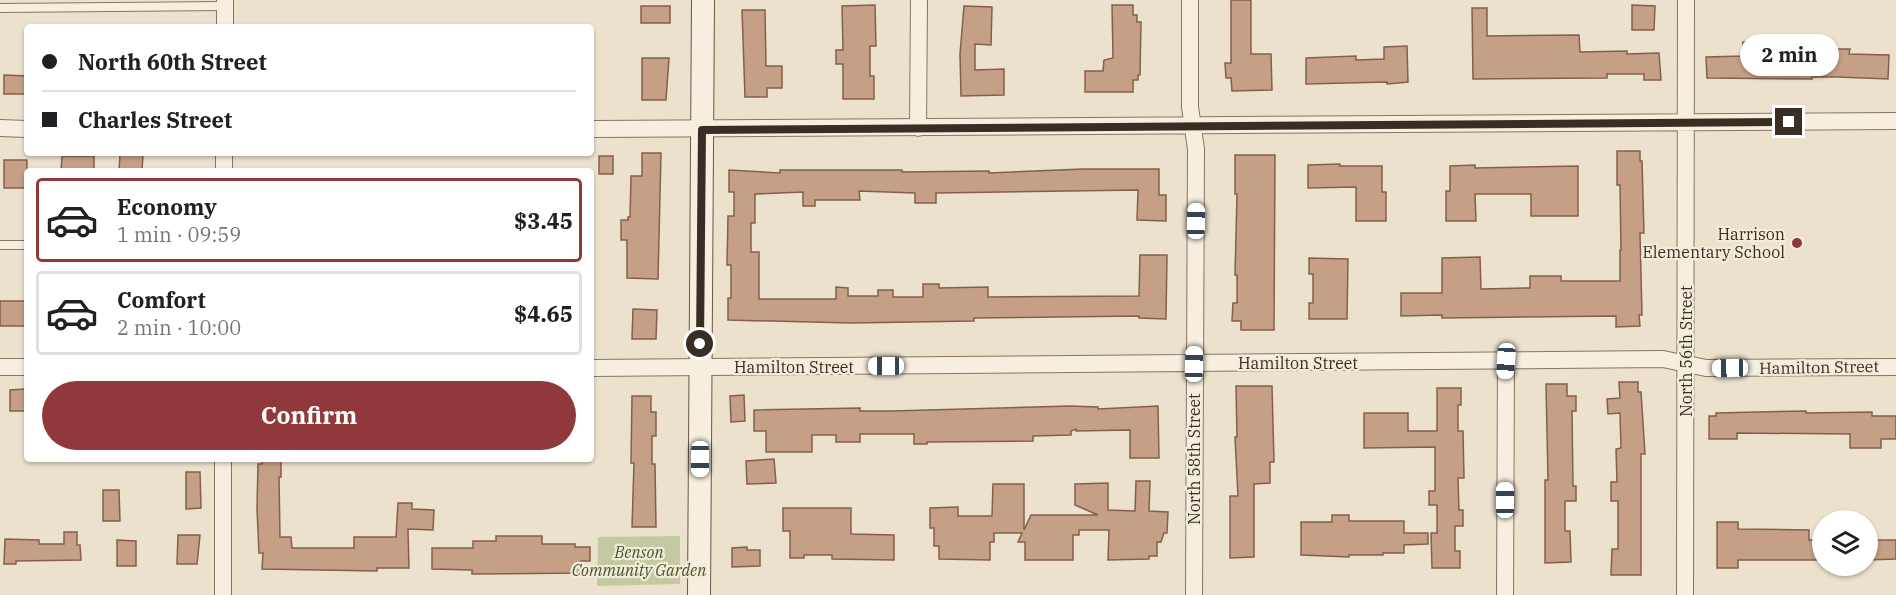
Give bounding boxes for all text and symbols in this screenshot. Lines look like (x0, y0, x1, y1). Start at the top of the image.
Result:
callout: 2 min (1740, 35, 1838, 77)
text: 2 min (1762, 41, 1818, 68)
text: North 60th Street (78, 47, 267, 76)
text: Charles Street (78, 105, 232, 134)
route end (1775, 108, 1802, 135)
text: Economy (117, 192, 217, 221)
icon: car (45, 193, 99, 247)
car (1187, 203, 1205, 239)
text: $3.45 (514, 206, 573, 235)
text: 1 min · 09:59 (117, 221, 241, 248)
place label: Harrison Elementary School (1642, 224, 1785, 262)
marker: Harrison Elementary School (1790, 236, 1804, 250)
text: Comfort (117, 285, 206, 314)
street label: North 56th Street (1676, 285, 1696, 417)
icon: car (45, 286, 99, 340)
text: $4.65 (514, 299, 573, 328)
text: 2 min · 10:00 (117, 314, 241, 341)
route start (686, 330, 713, 357)
car (1496, 342, 1516, 380)
car (1185, 346, 1203, 382)
street label: Hamilton Street (1238, 353, 1358, 373)
street label: Hamilton Street (1759, 356, 1880, 378)
street label: Hamilton Street (734, 357, 854, 377)
car (868, 357, 904, 375)
car (1712, 359, 1748, 377)
button: Confirm (42, 381, 576, 450)
street label: North 58th Street (1184, 393, 1204, 525)
car (691, 441, 709, 477)
car (1496, 482, 1514, 518)
map controls (1812, 510, 1878, 576)
button: layers (1812, 510, 1878, 576)
park label: Benson Community Garden (572, 542, 706, 580)

